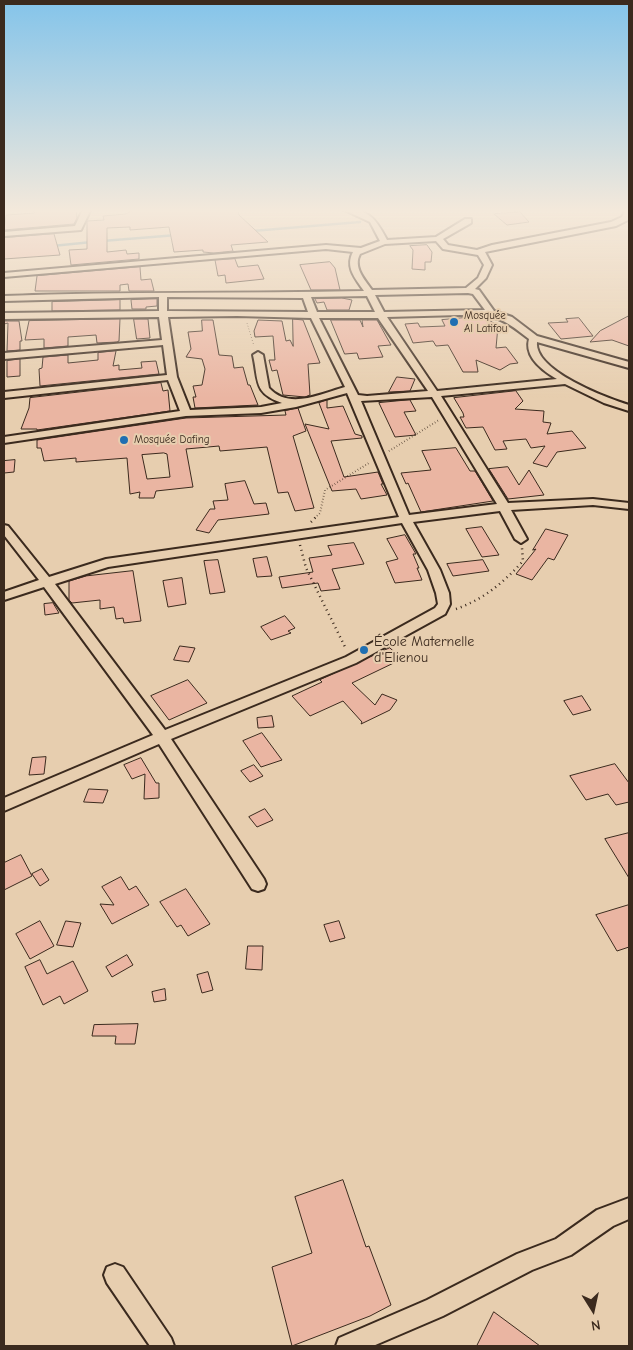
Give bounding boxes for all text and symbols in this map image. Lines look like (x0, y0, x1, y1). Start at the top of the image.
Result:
place label: Mosquée Al Latifou (464, 309, 507, 335)
marker: Mosquée Al Latifou (448, 316, 460, 328)
place label: Mosquée Dafing (134, 433, 210, 447)
marker: Mosquée Dafing (118, 434, 130, 446)
place label: École Maternelle d'Elienou (374, 634, 474, 666)
marker: École Maternelle d'Elienou (358, 644, 370, 656)
north arrow (568, 1285, 618, 1335)
text: N (590, 1316, 602, 1334)

